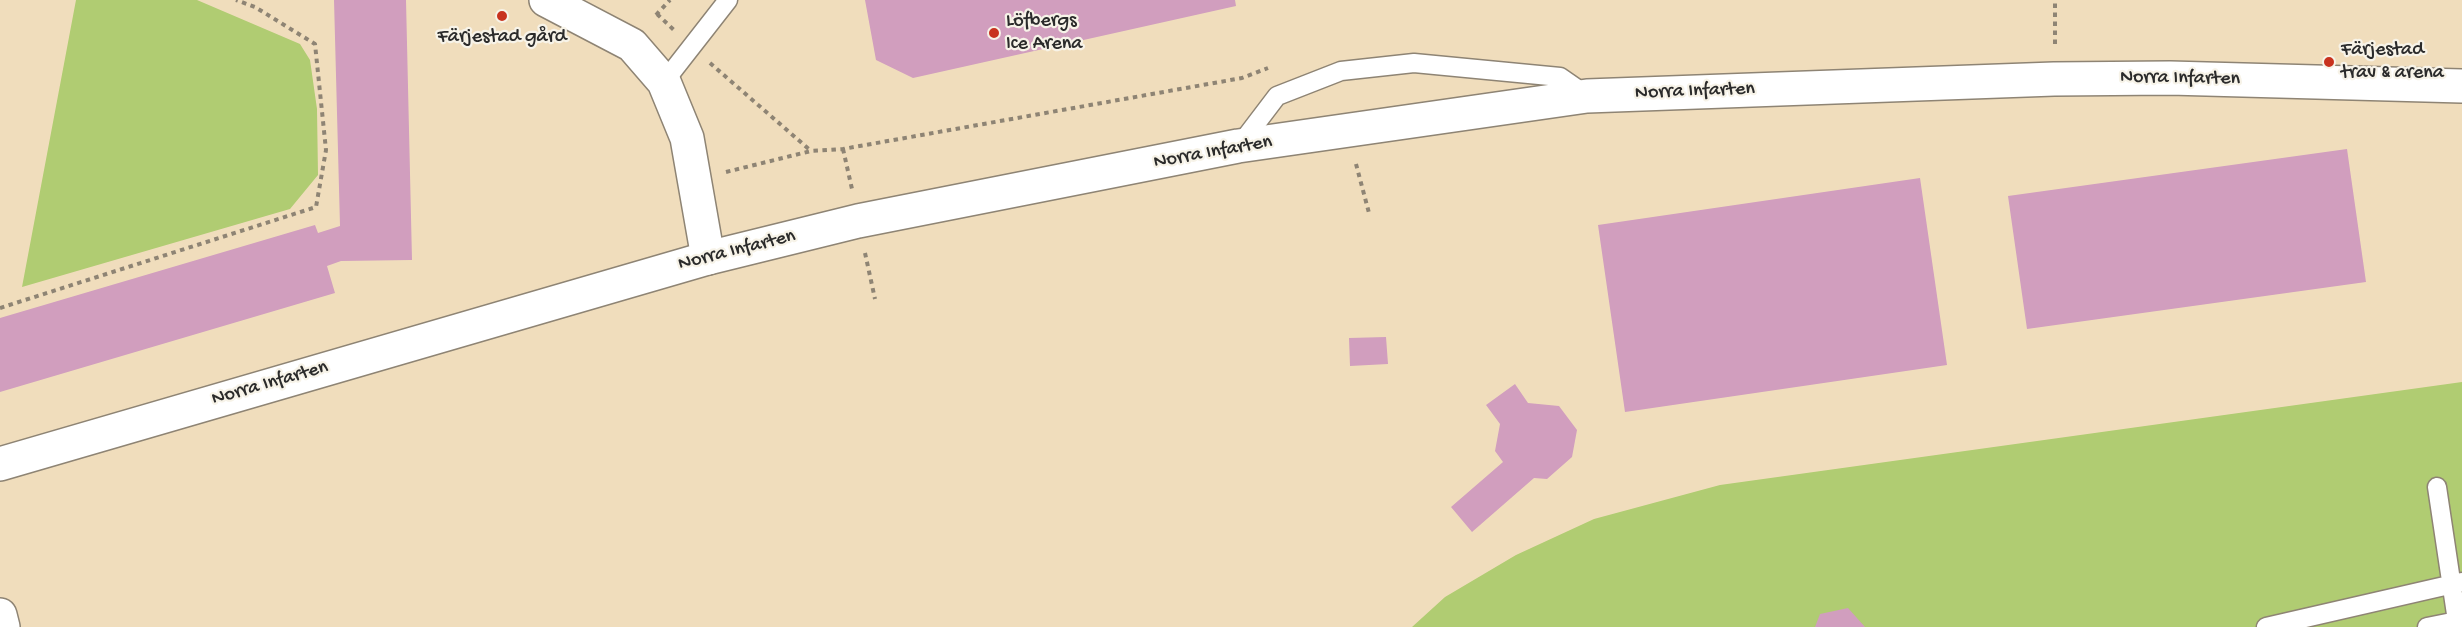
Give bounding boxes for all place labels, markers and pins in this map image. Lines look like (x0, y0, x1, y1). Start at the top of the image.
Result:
marker: Färjestad gård (495, 9, 509, 23)
place label: Löfbergs Ice Arena (1006, 10, 1082, 57)
place label: Färjestad gård (438, 26, 566, 50)
marker: Löfbergs Ice Arena (987, 26, 1001, 40)
place label: Färjestad trav & arena (2341, 39, 2444, 86)
marker: Färjestad trav & arena (2322, 55, 2336, 69)

